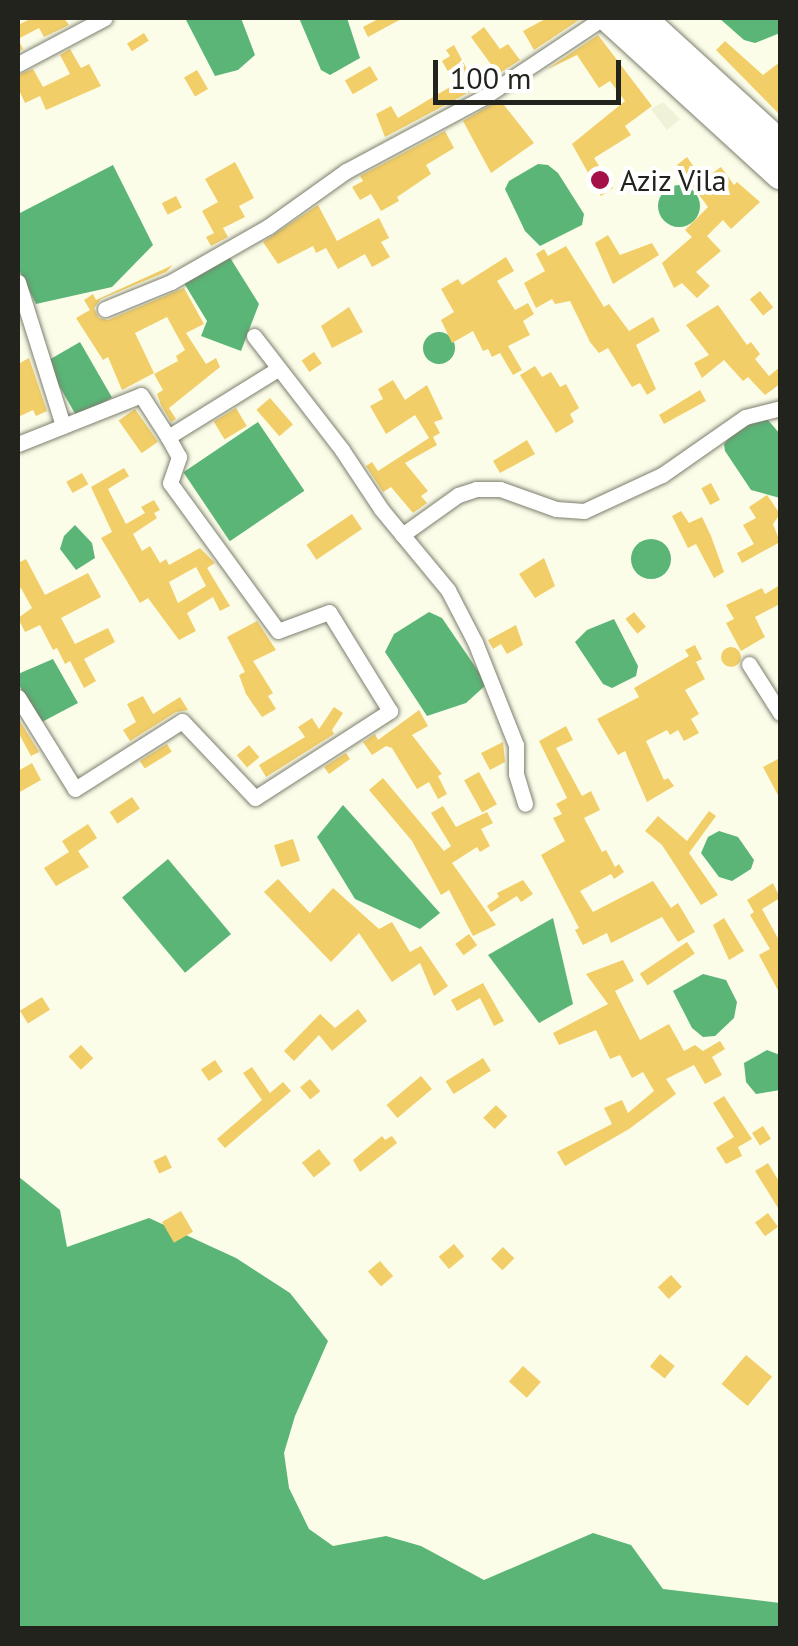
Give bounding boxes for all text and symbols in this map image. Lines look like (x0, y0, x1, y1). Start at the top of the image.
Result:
scale bar (438, 40, 626, 102)
text: 100 m (450, 58, 531, 97)
place label: Aziz Vila (620, 162, 728, 198)
marker: Aziz Vila (589, 169, 611, 191)

